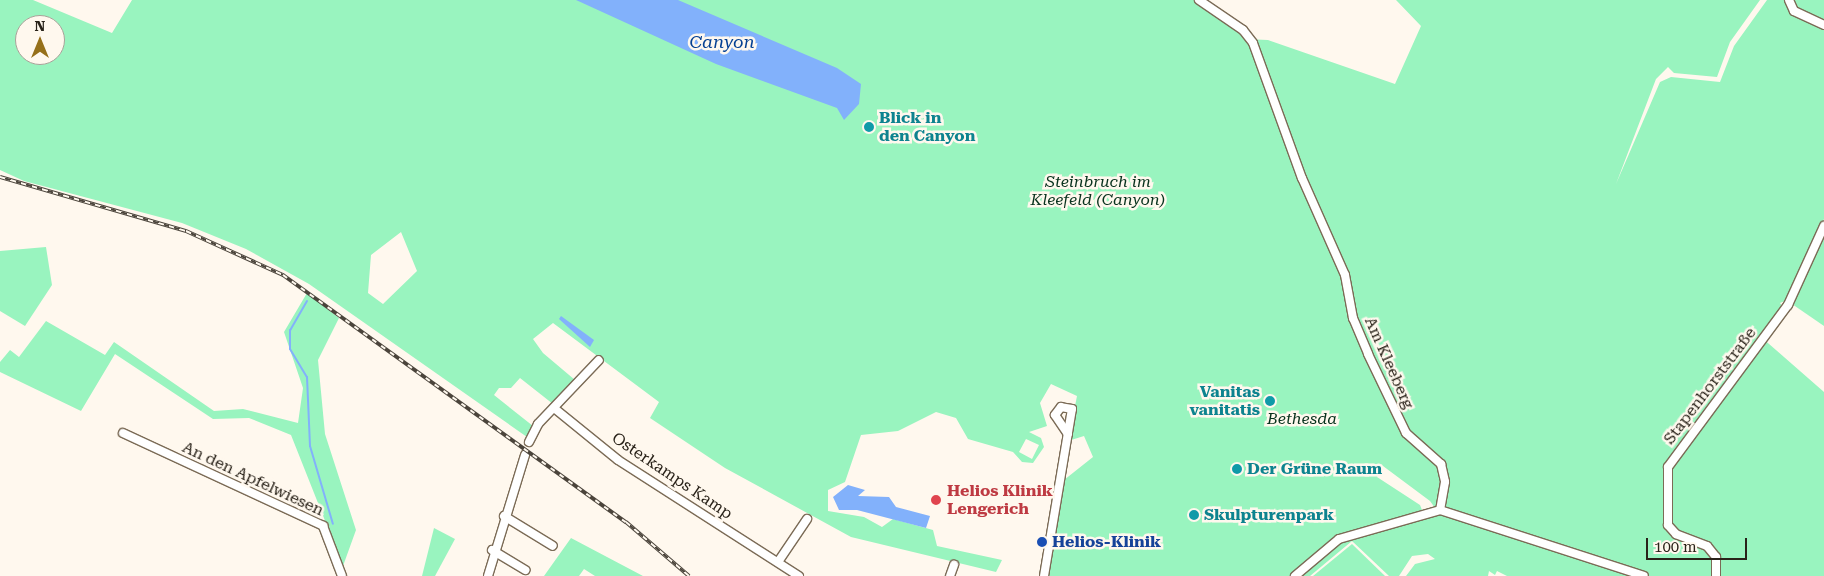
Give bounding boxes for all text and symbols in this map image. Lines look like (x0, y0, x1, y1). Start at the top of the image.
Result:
north arrow (15, 15, 65, 65)
text: N (35, 18, 45, 34)
water label: Canyon (689, 31, 755, 53)
place label: Blick in den Canyon (879, 108, 975, 146)
marker: Blick in den Canyon (863, 121, 875, 133)
park label: Steinbruch im Kleefeld (Canyon) (1031, 172, 1165, 210)
street label: Am Kleeberg (1360, 314, 1418, 412)
street label: Stapenhorststraße (1660, 324, 1760, 448)
place label: Vanitas vanitatis (1189, 382, 1260, 420)
marker: Vanitas vanitatis (1264, 395, 1276, 407)
park label: Bethesda (1267, 409, 1337, 429)
street label: Osterkamps Kamp (608, 428, 736, 524)
street label: An den Apfelwiesen (179, 438, 327, 520)
place label: Der Grüne Raum (1247, 459, 1382, 479)
marker: Der Grüne Raum (1231, 463, 1243, 475)
place label: Helios Klinik Lengerich (947, 481, 1053, 519)
marker: Helios Klinik Lengerich (929, 493, 943, 507)
place label: Skulpturenpark (1204, 505, 1334, 525)
marker: Skulpturenpark (1188, 509, 1200, 521)
scale bar (1649, 528, 1750, 560)
place label: Helios-Klinik (1052, 532, 1161, 552)
marker: Helios-Klinik (1036, 536, 1048, 548)
text: 100 m (1654, 538, 1697, 556)

